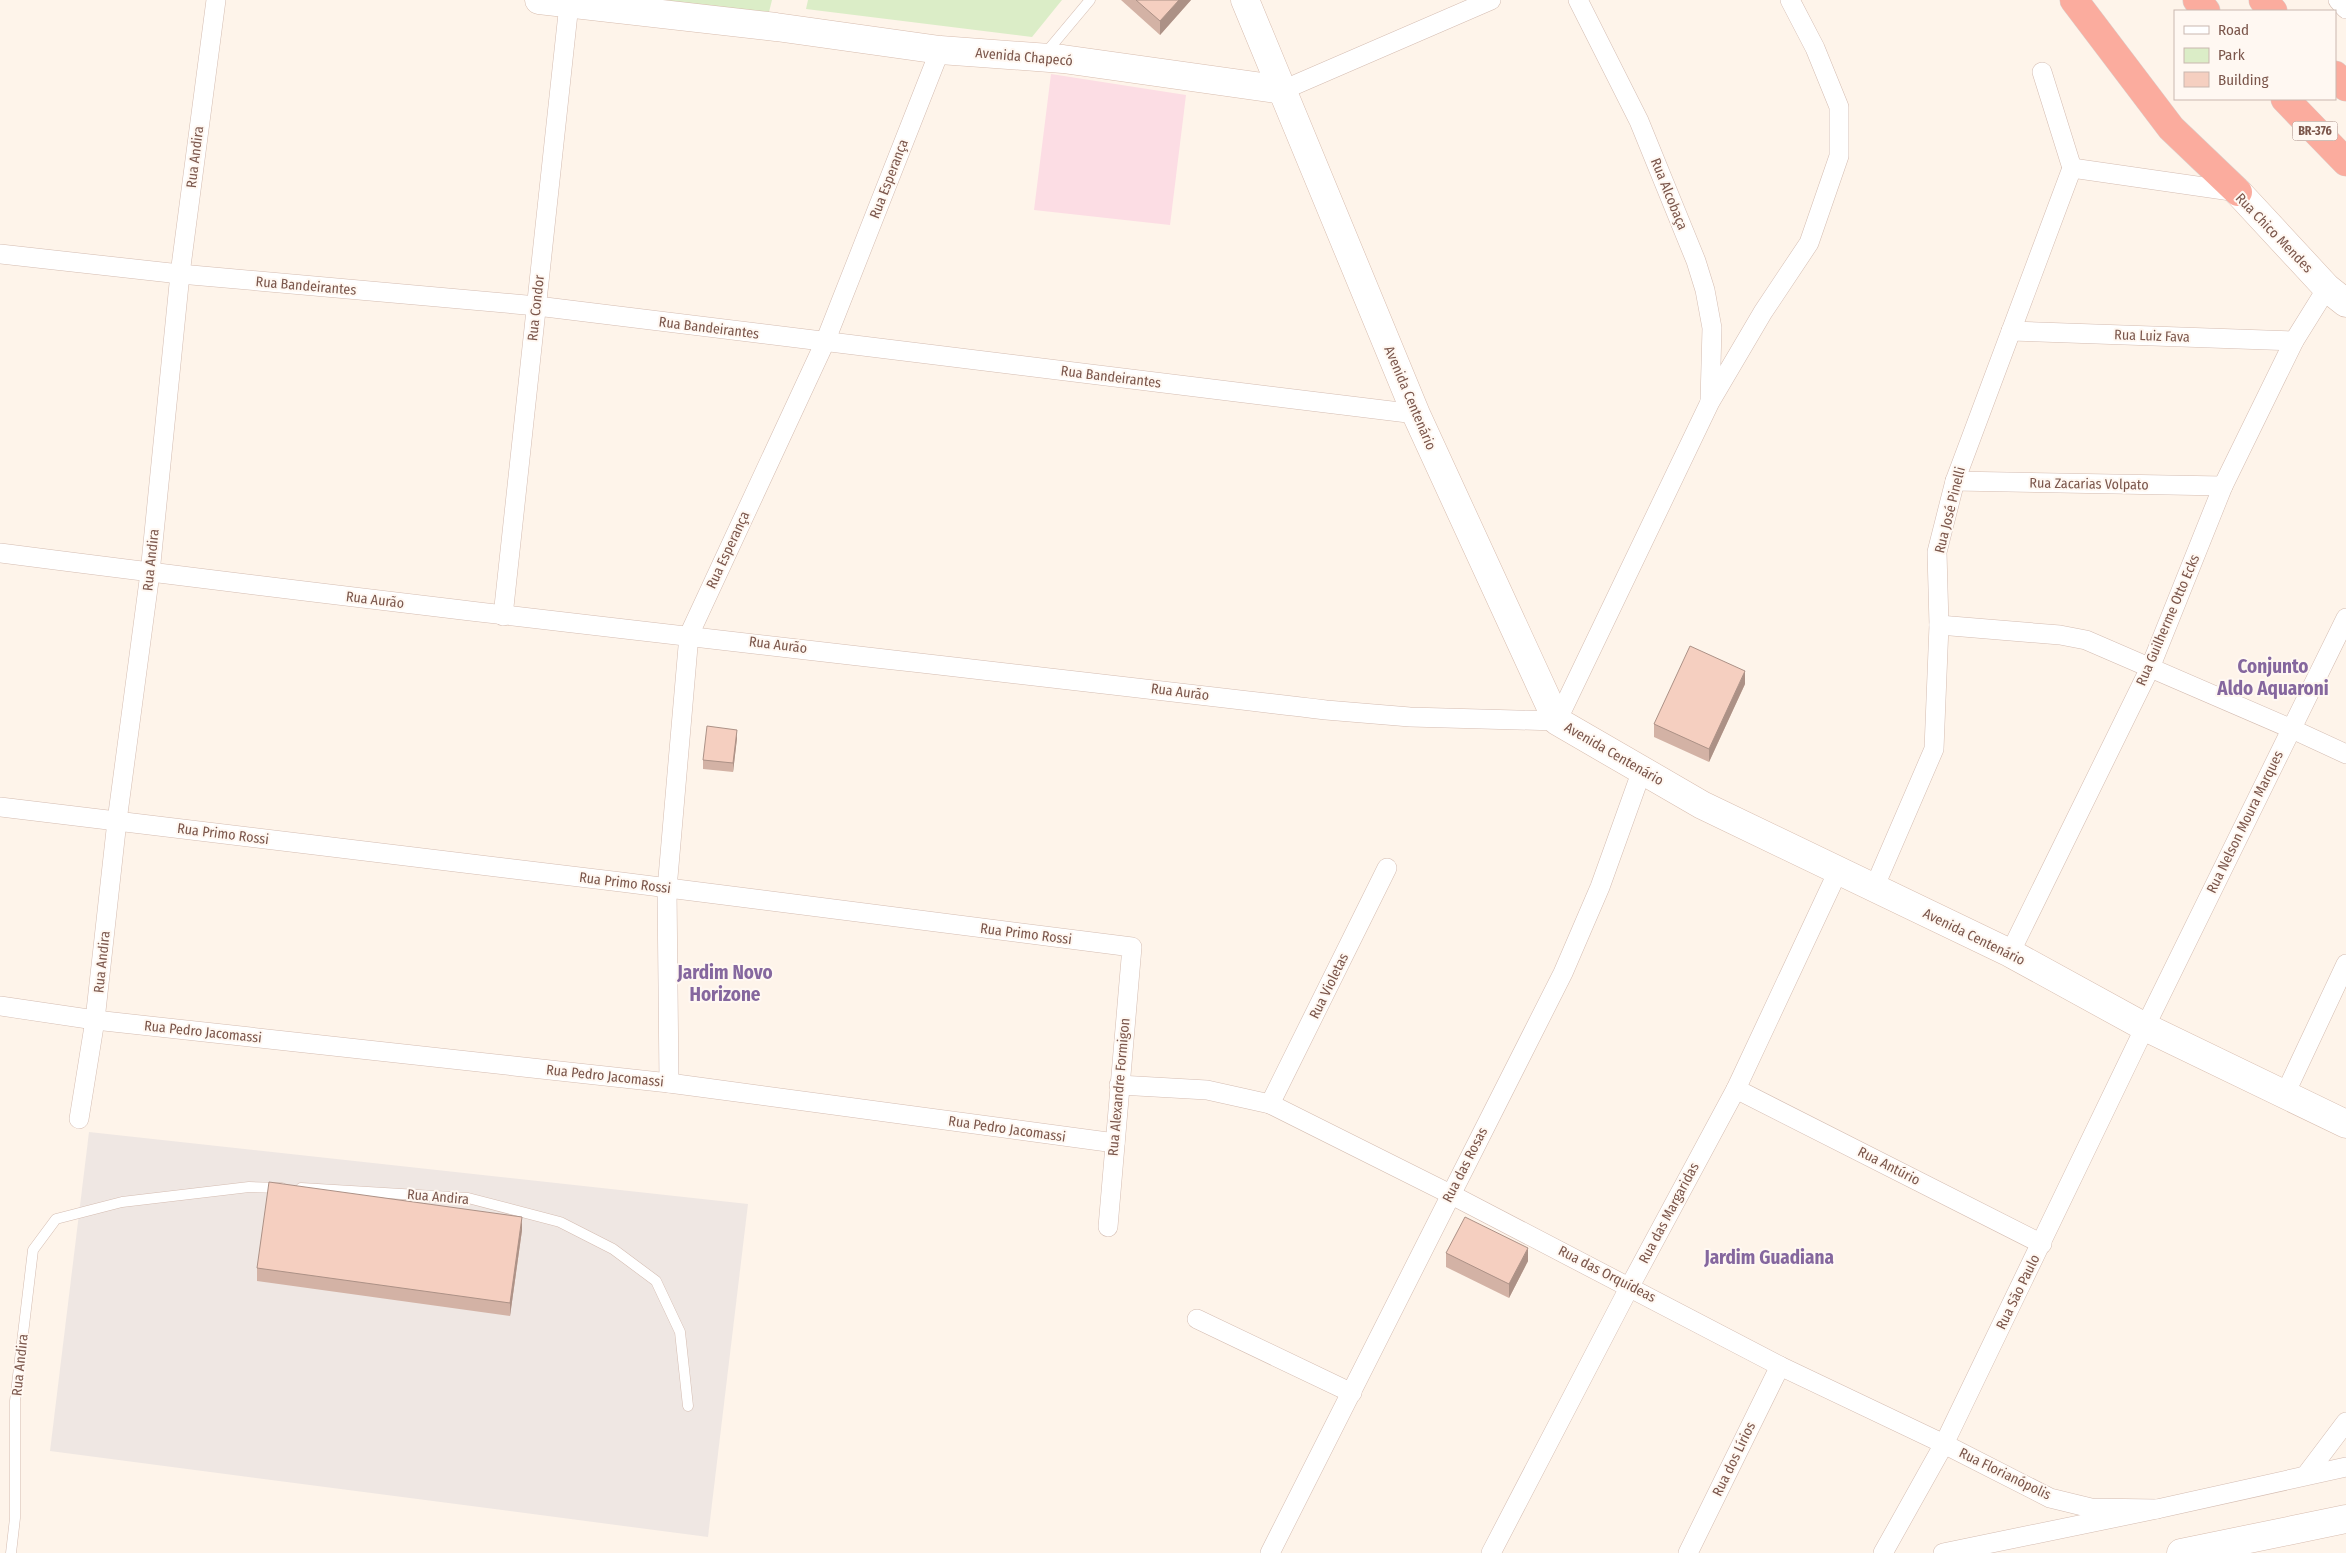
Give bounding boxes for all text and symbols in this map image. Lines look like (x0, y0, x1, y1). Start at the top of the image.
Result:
legend (2174, 10, 2336, 100)
text: Road (2218, 21, 2249, 39)
street label: Avenida Chapecó (975, 44, 1073, 70)
text: Park (2218, 46, 2245, 64)
text: Building (2218, 71, 2269, 89)
road number: BR-376 (2292, 122, 2338, 140)
street label: Rua Andira (183, 125, 207, 189)
street label: Rua Esperança (866, 137, 912, 221)
street label: Rua Alcobaça (1647, 156, 1691, 233)
street label: Rua Chico Mendes (2232, 190, 2316, 276)
street label: Rua Bandeirantes (255, 273, 357, 299)
street label: Rua Condor (524, 274, 548, 342)
street label: Rua Bandeirantes (658, 313, 760, 343)
street label: Rua Luiz Fava (2114, 326, 2190, 346)
street label: Avenida Centenário (1380, 343, 1440, 453)
street label: Rua Bandeirantes (1060, 362, 1162, 392)
street label: Rua José Pinelli (1931, 465, 1969, 555)
street label: Rua Zacarias Volpato (2029, 474, 2149, 494)
street label: Rua Esperança (703, 509, 753, 591)
street label: Rua Andira (139, 528, 163, 592)
street label: Rua Guilherme Otto Ecks (2133, 552, 2203, 688)
street label: Rua Aurão (345, 588, 405, 612)
street label: Rua Aurão (748, 633, 808, 657)
district label: Conjunto Aldo Aquaroni (2216, 655, 2329, 700)
street label: Rua Aurão (1150, 680, 1210, 704)
street label: Avenida Centenário (1561, 719, 1667, 789)
street label: Rua Nelson Moura Marques (2203, 748, 2287, 896)
street label: Rua Primo Rossi (176, 820, 270, 848)
street label: Rua Primo Rossi (578, 869, 672, 897)
street label: Avenida Centenário (1920, 905, 2028, 969)
street label: Rua Primo Rossi (979, 920, 1073, 948)
street label: Rua Andira (90, 930, 114, 994)
street label: Rua Violetas (1306, 950, 1352, 1022)
district label: Jardim Novo Horizone (676, 961, 773, 1006)
street label: Rua Pedro Jacomassi (143, 1017, 263, 1047)
street label: Rua Alexandre Formigon (1104, 1017, 1134, 1157)
street label: Rua Pedro Jacomassi (545, 1061, 665, 1091)
street label: Rua Pedro Jacomassi (947, 1112, 1067, 1146)
street label: Rua das Rosas (1439, 1125, 1491, 1205)
street label: Rua Antúrio (1855, 1143, 1923, 1189)
street label: Rua das Margaridas (1635, 1160, 1703, 1266)
street label: Rua Andira (406, 1186, 470, 1208)
street label: Rua das Orquídeas (1555, 1242, 1659, 1306)
district label: Jardim Guadiana (1703, 1246, 1834, 1269)
street label: Rua São Paulo (1993, 1252, 2043, 1332)
street label: Rua Andira (8, 1333, 32, 1397)
street label: Rua dos Lírios (1709, 1419, 1759, 1499)
street label: Rua Florianópolis (1956, 1444, 2054, 1504)

